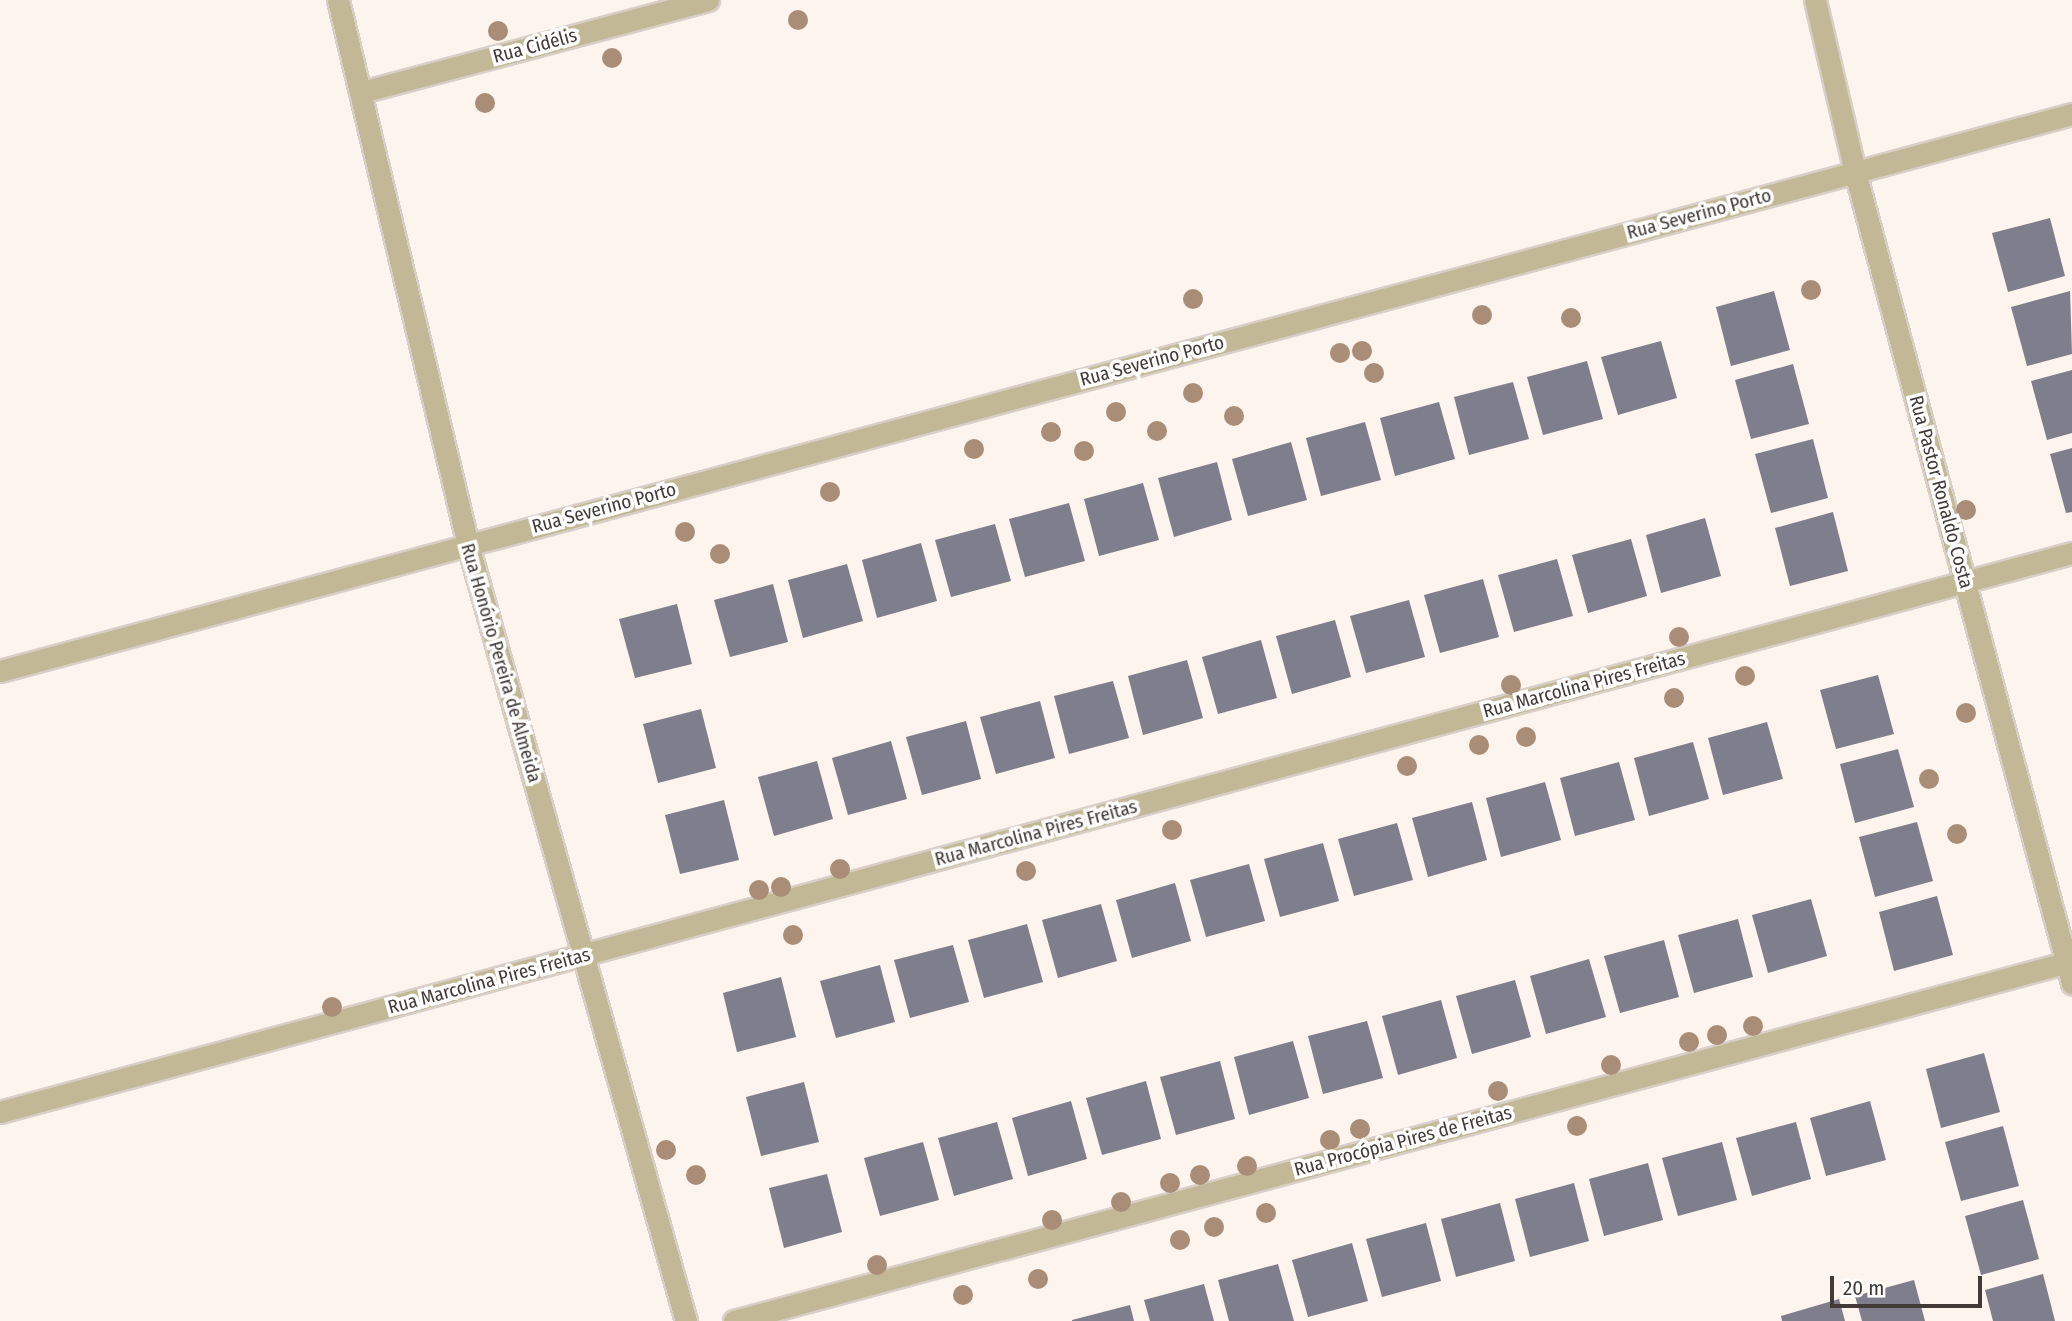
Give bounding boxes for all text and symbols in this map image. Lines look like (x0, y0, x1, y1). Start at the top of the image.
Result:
street label: Rua Cidélis (491, 24, 579, 68)
street label: Rua Severino Porto (1624, 184, 1774, 244)
street label: Rua Severino Porto (1077, 331, 1227, 391)
street label: Rua Pastor Ronaldo Costa (1904, 393, 1978, 591)
street label: Rua Severino Porto (529, 478, 679, 538)
street label: Rua Honório Pereira de Almeida (456, 541, 546, 785)
street label: Rua Marcolina Pires Freitas (1480, 647, 1688, 723)
street label: Rua Marcolina Pires Freitas (932, 795, 1140, 871)
street label: Rua Marcolina Pires Freitas (385, 943, 593, 1019)
street label: Rua Procópia Pires de Freitas (1292, 1101, 1514, 1181)
scale bar (1834, 1262, 1986, 1306)
text: 20 m (1843, 1275, 1884, 1301)

